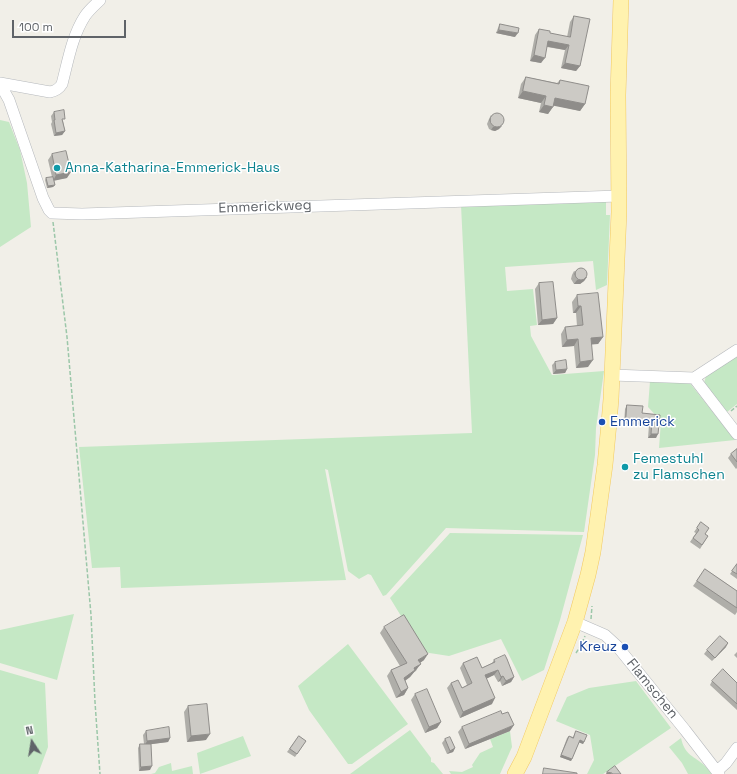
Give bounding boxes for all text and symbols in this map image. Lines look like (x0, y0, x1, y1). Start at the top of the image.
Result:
scale bar (14, 12, 128, 38)
text: 100 m (19, 19, 53, 35)
place label: Anna-Katharina-Emmerick-Haus (65, 160, 280, 176)
marker: Anna-Katharina-Emmerick-Haus (52, 163, 62, 173)
street label: Emmerickweg (218, 197, 312, 217)
place label: Emmerick (610, 414, 675, 430)
marker: Emmerick (597, 417, 607, 427)
place label: Femestuhl zu Flamschen (633, 451, 725, 484)
marker: Femestuhl zu Flamschen (620, 462, 630, 472)
place label: Kreuz (579, 639, 617, 655)
marker: Kreuz (620, 642, 630, 652)
street label: Flamschen (623, 656, 681, 722)
north arrow (12, 722, 52, 762)
text: N (24, 723, 35, 738)

